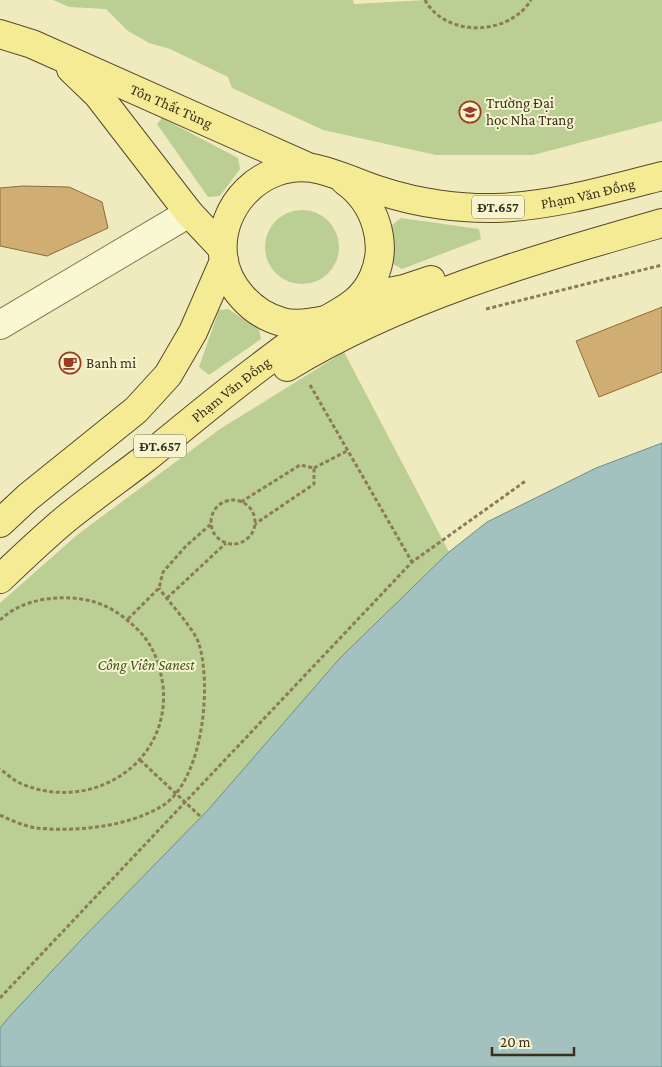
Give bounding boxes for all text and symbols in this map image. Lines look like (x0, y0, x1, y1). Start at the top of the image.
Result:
street label: Tôn Thất Tùng (128, 81, 215, 132)
place label: Trường Đại học Nha Trang (486, 95, 574, 129)
school or university icon: Trường Đại học Nha Trang (458, 100, 482, 124)
street label: Phạm Văn Đồng (540, 175, 637, 212)
road number: ĐT.657 (472, 196, 524, 218)
cafe icon: Banh mi (58, 351, 82, 375)
street label: Phạm Văn Đồng (188, 354, 274, 425)
place label: Banh mi (86, 355, 136, 371)
road number: ĐT.657 (134, 434, 186, 458)
park label: Công Viên Sanest (97, 657, 195, 674)
scale bar (492, 1024, 574, 1056)
text: 20 m (500, 1034, 531, 1050)

